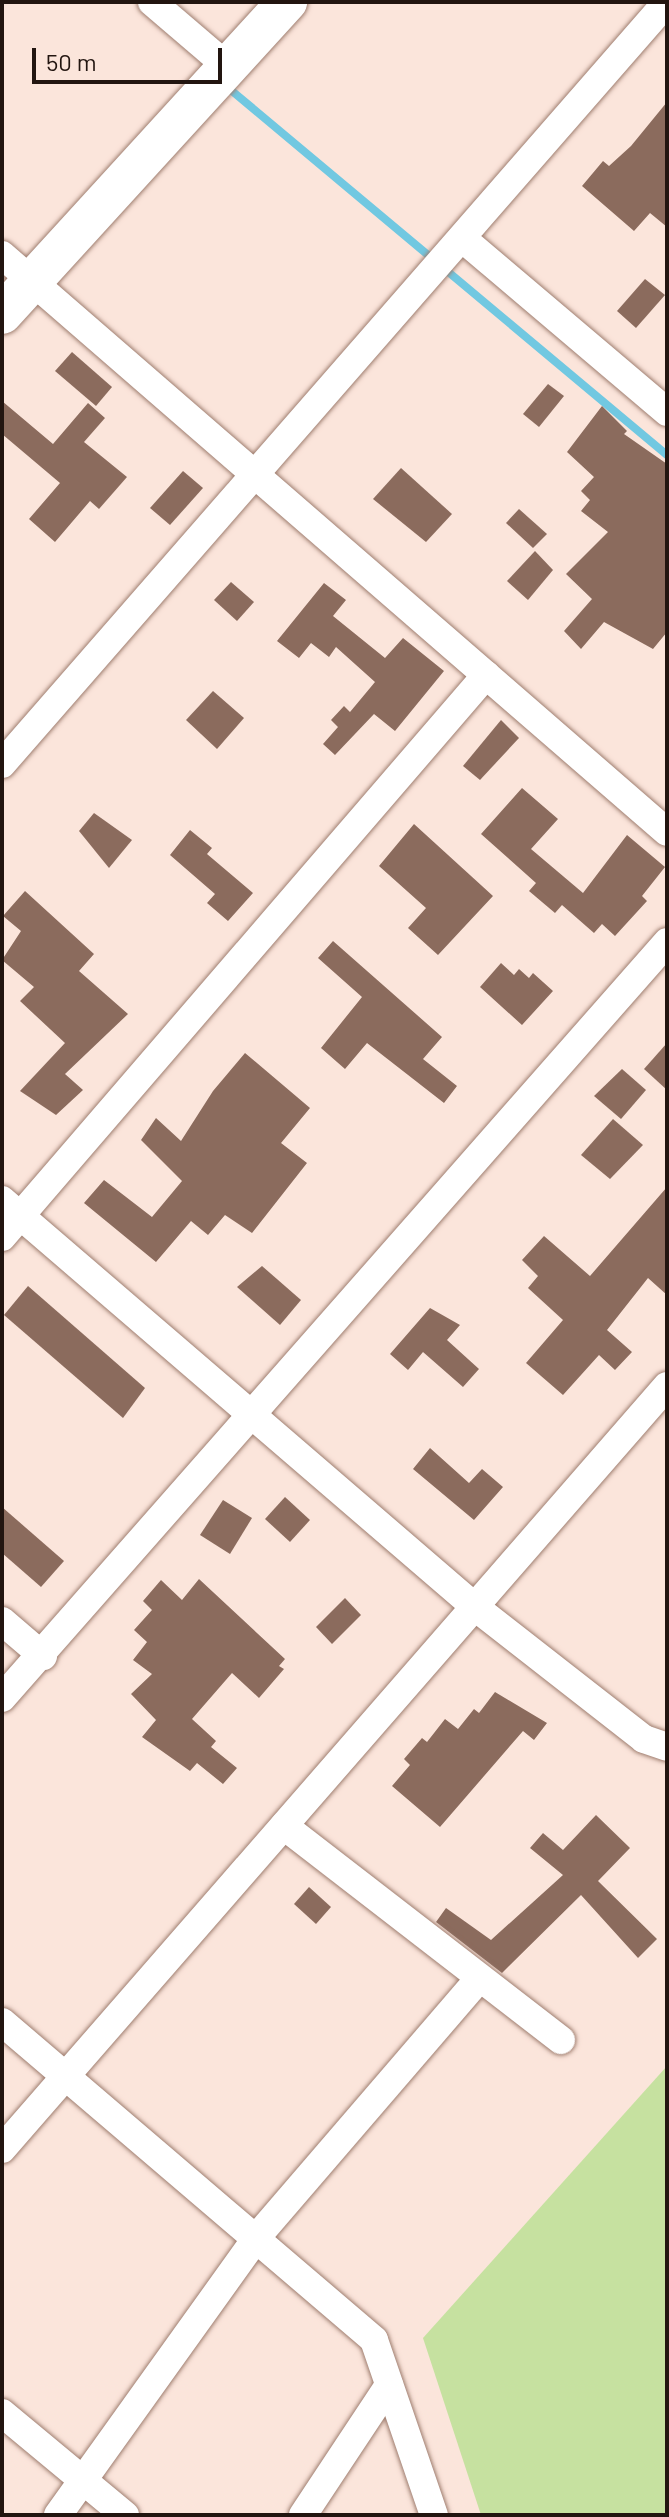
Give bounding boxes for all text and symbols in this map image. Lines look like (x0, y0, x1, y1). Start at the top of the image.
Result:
scale bar (36, 32, 226, 82)
text: 50 m (46, 47, 97, 76)

